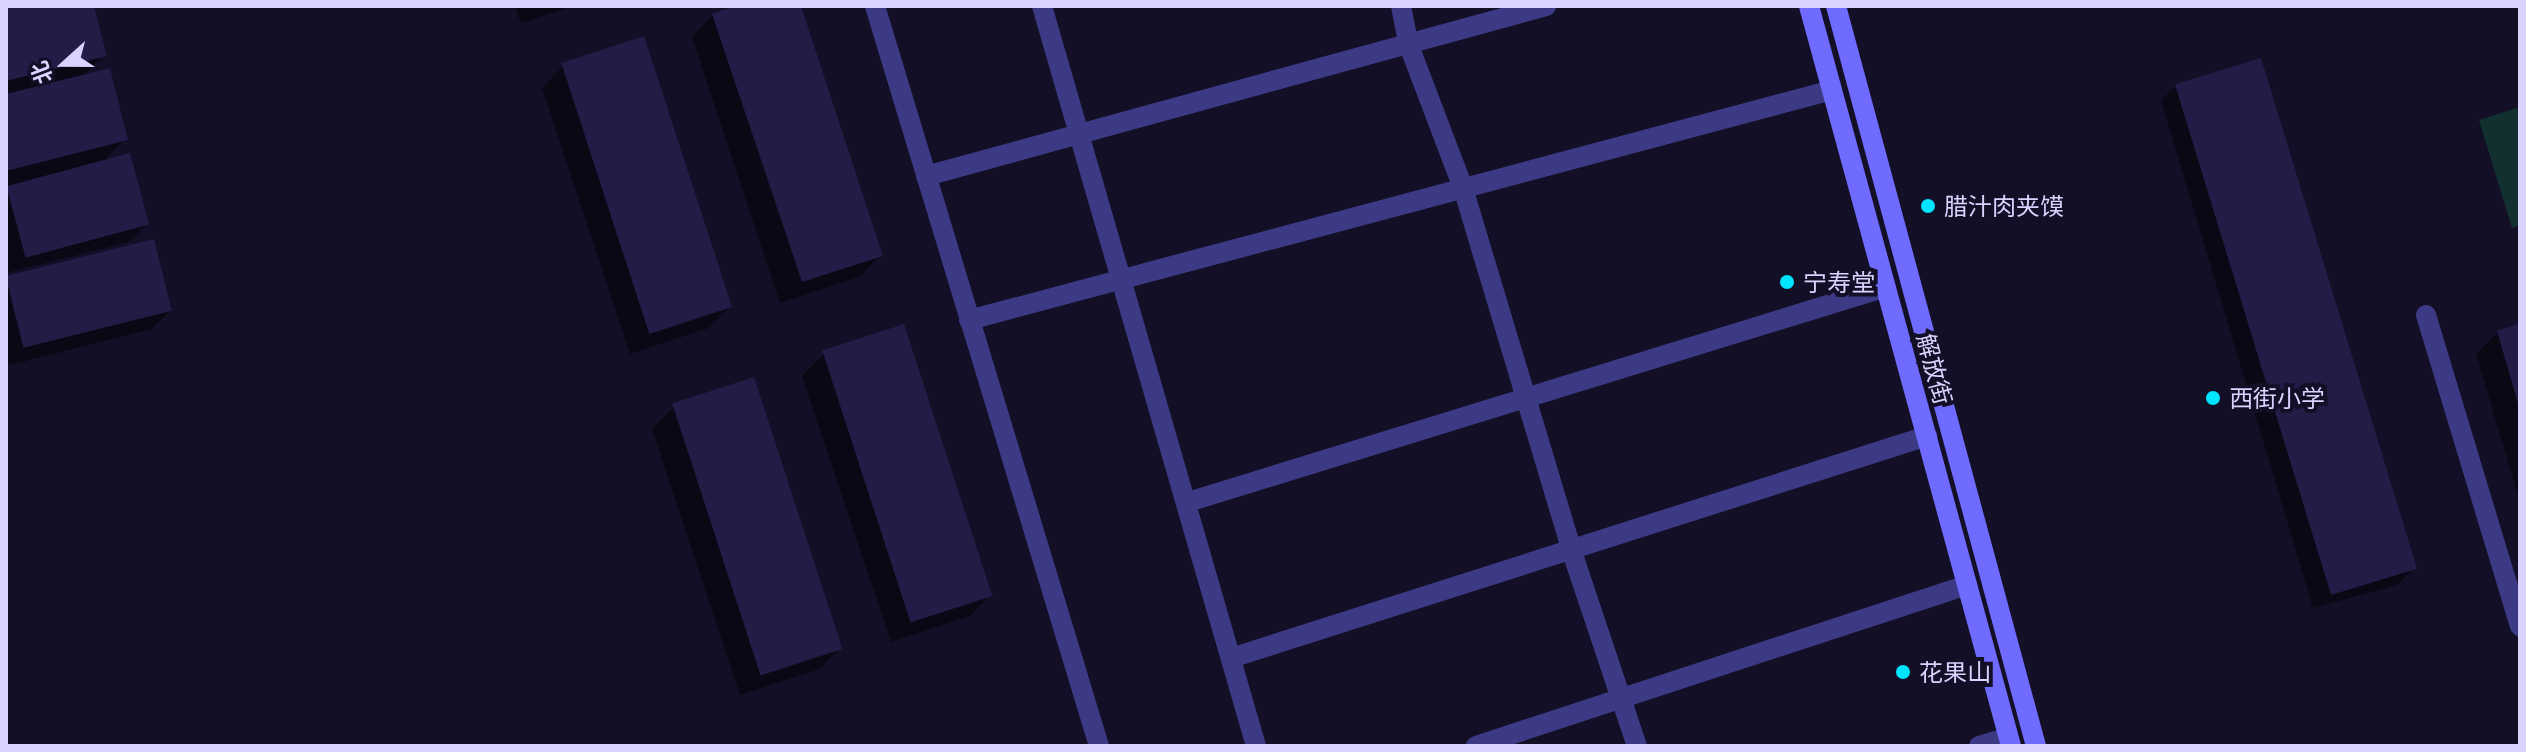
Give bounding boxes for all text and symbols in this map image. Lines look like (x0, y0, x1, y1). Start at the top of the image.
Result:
north arrow (24, 24, 104, 104)
text: 北 (25, 58, 58, 88)
place label: 腊汁肉夹馍 (1944, 192, 2064, 220)
marker: 腊汁肉夹馍 (1919, 197, 1937, 215)
place label: 宁寿堂 (1803, 268, 1875, 296)
marker: 宁寿堂 (1778, 273, 1796, 291)
street label: 解放街 (1912, 330, 1958, 408)
place label: 西街小学 (2229, 384, 2325, 412)
marker: 西街小学 (2204, 389, 2222, 407)
place label: 花果山 (1919, 658, 1991, 686)
marker: 花果山 (1894, 663, 1912, 681)

